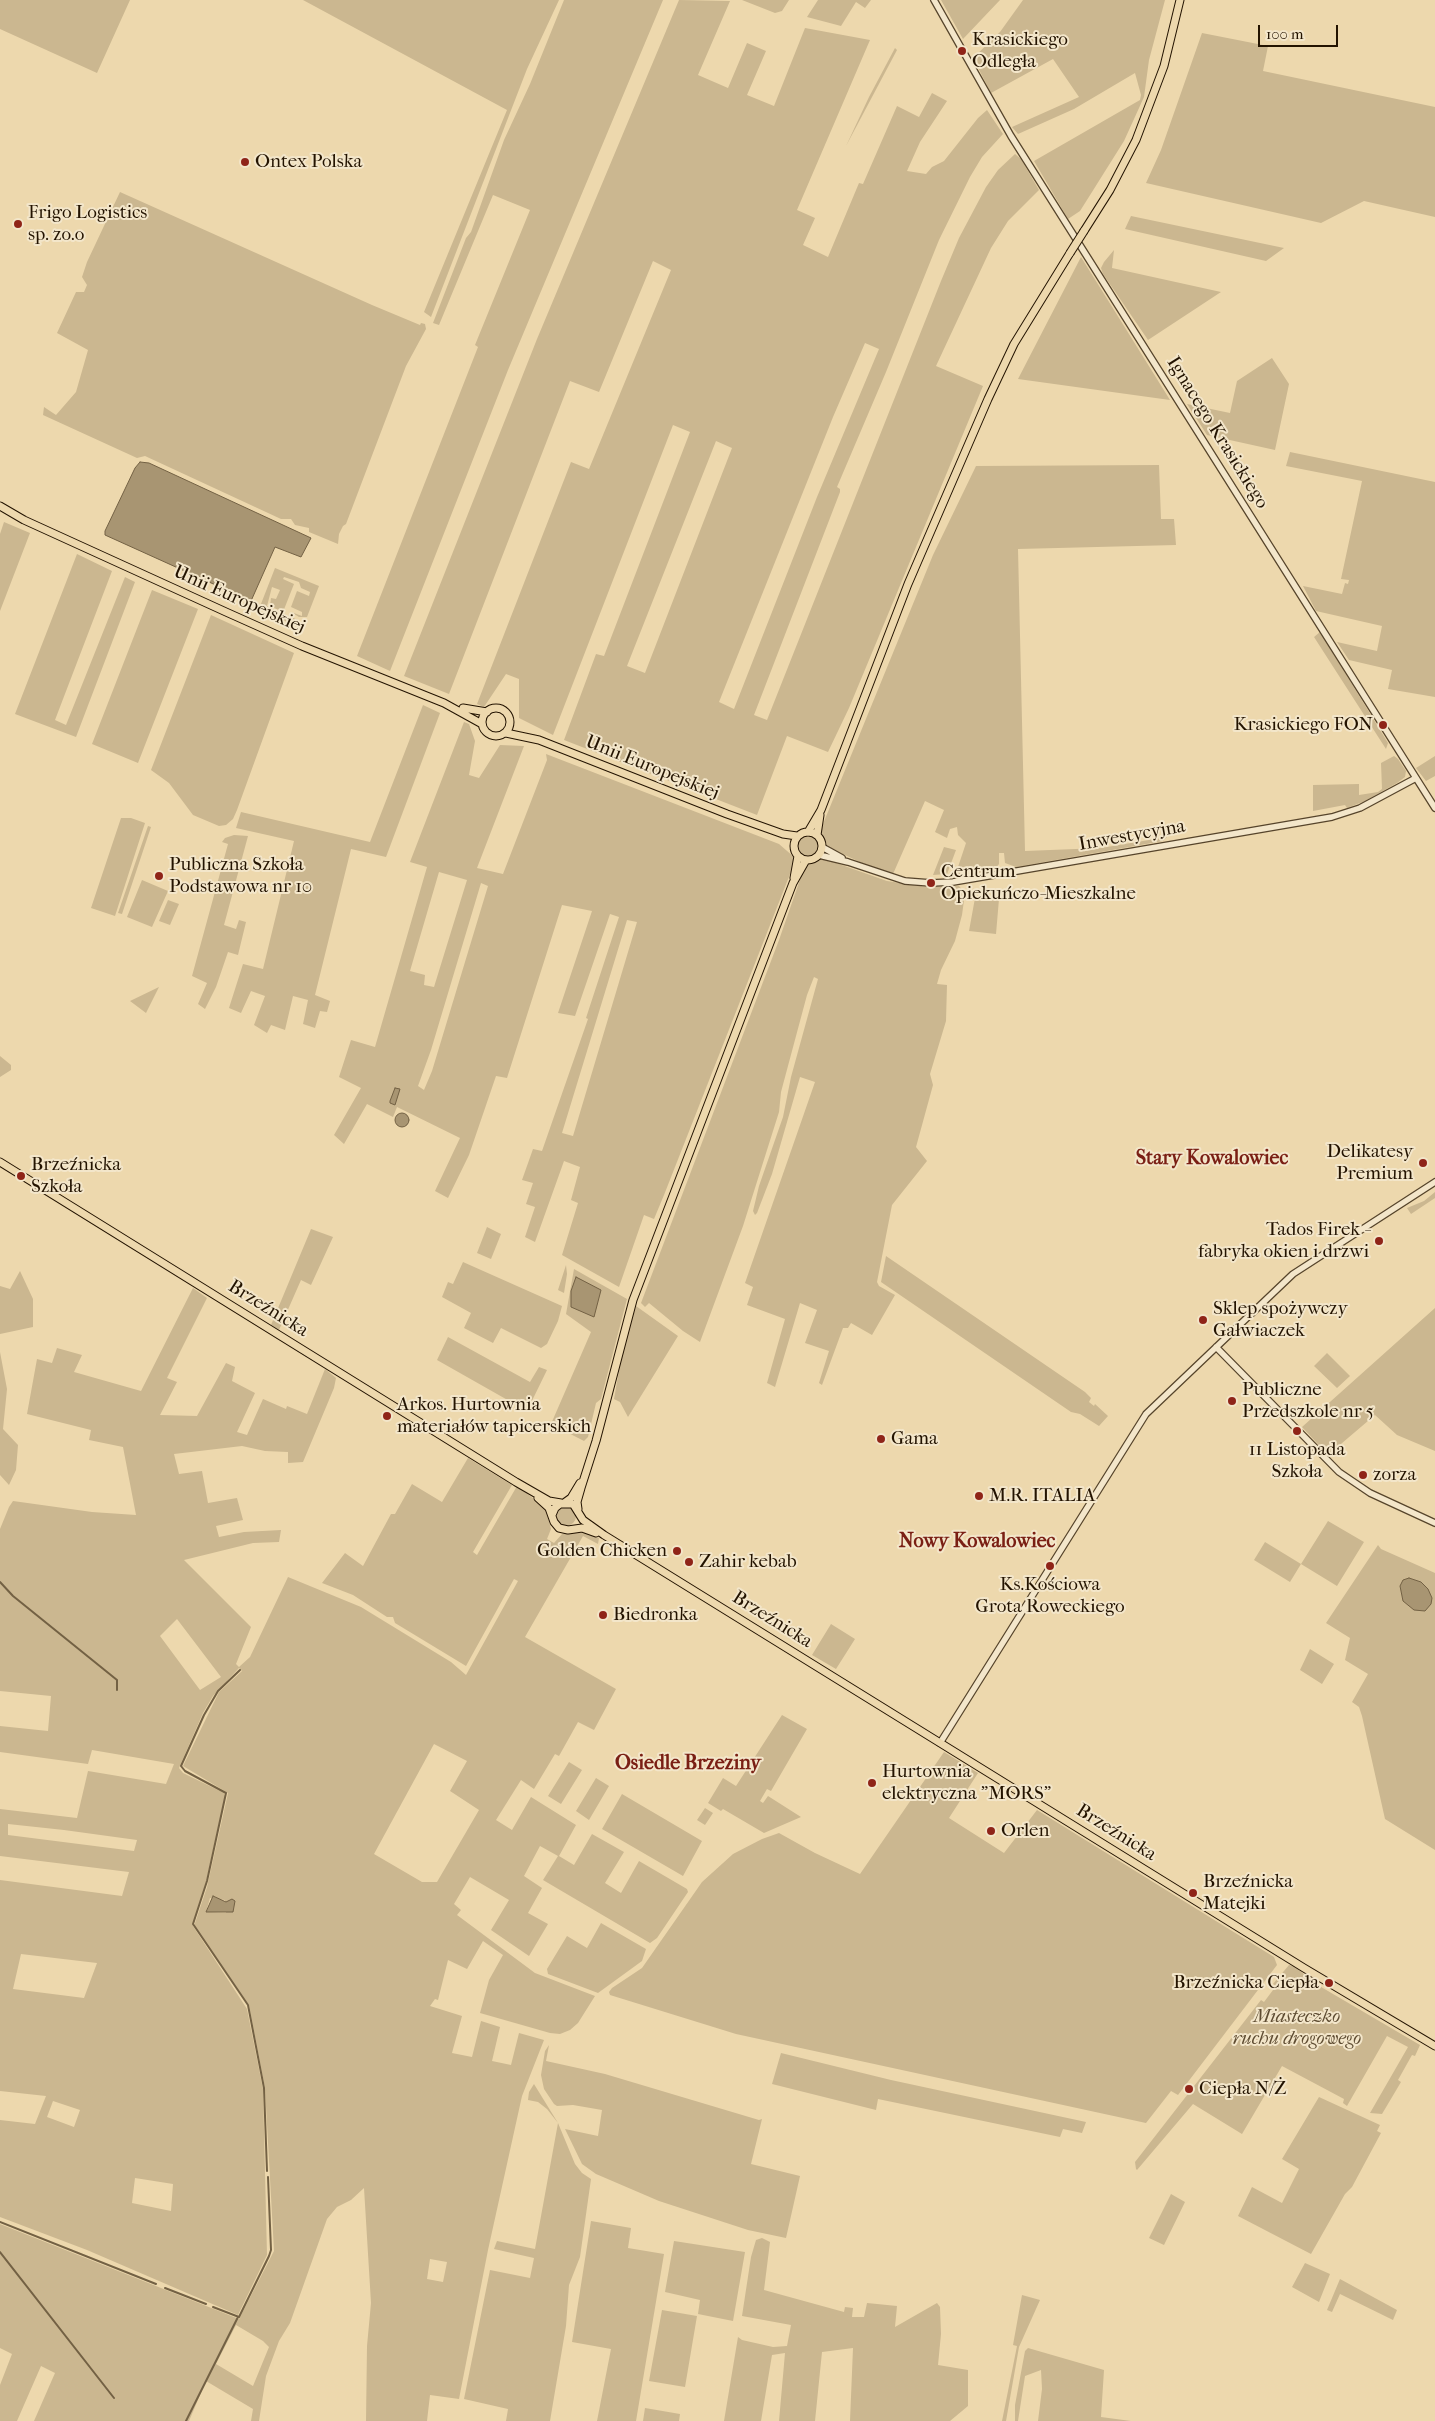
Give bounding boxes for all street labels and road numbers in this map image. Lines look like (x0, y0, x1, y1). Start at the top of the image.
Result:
street label: Ignacego Krasickiego (1161, 353, 1273, 513)
street label: Unii Europejskiej (169, 561, 309, 639)
street label: Unii Europejskiej (582, 731, 722, 805)
street label: Inwestycyjna (1077, 815, 1187, 857)
street label: Brzeźnicka (224, 1275, 312, 1343)
street label: Brzeźnicka (728, 1586, 816, 1654)
street label: Brzeźnicka (1072, 1799, 1160, 1867)

